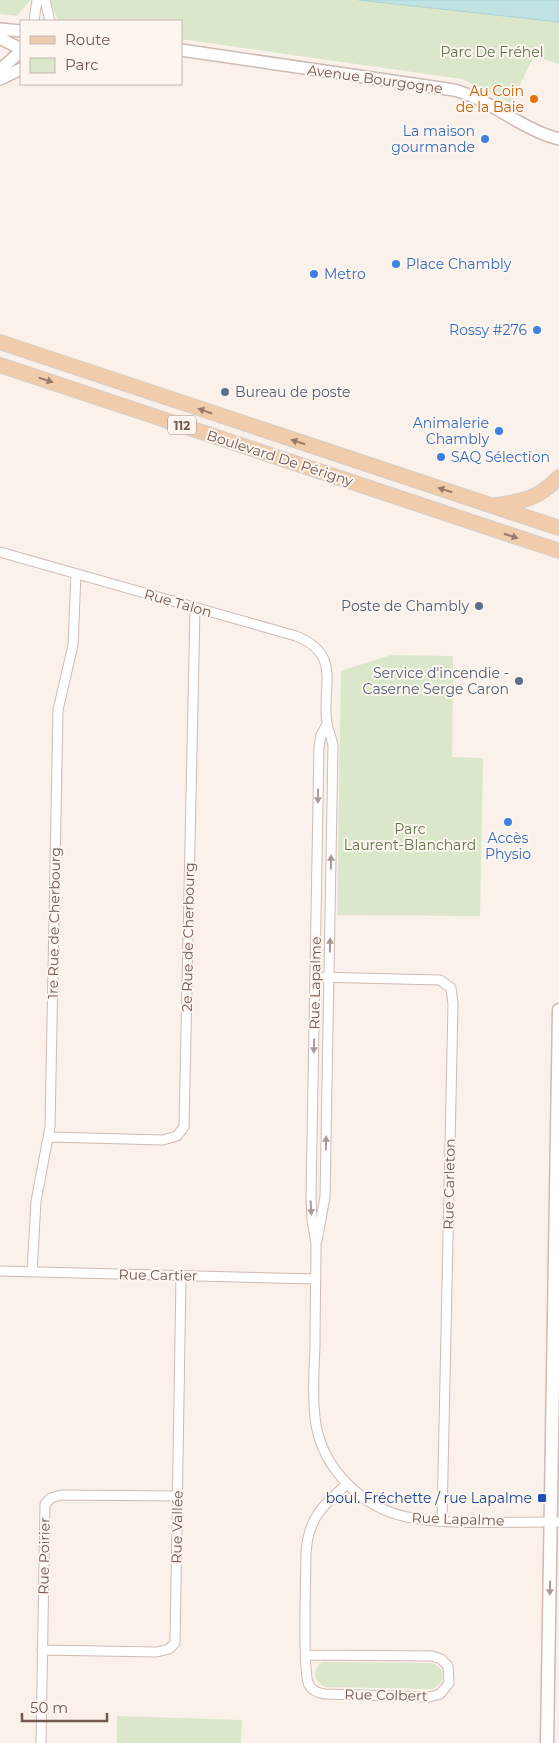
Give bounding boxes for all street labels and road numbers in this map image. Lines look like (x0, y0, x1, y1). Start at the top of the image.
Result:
street label: Avenue Bourgogne (306, 61, 444, 97)
road number: 112 (168, 416, 196, 434)
street label: Boulevard De Périgny (205, 426, 356, 490)
street label: Rue Talon (142, 585, 214, 621)
street label: 1re Rue de Cherbourg (44, 847, 64, 999)
street label: 2e Rue de Cherbourg (178, 862, 198, 1012)
street label: Rue Lapalme (305, 936, 325, 1030)
street label: Rue Carleton (439, 1138, 459, 1230)
street label: Rue Cartier (118, 1265, 198, 1285)
street label: Rue Vallée (167, 1490, 187, 1564)
street label: Rue Lapalme (411, 1508, 505, 1530)
street label: Rue Poirier (34, 1517, 54, 1595)
street label: Rue Colbert (344, 1685, 428, 1705)

